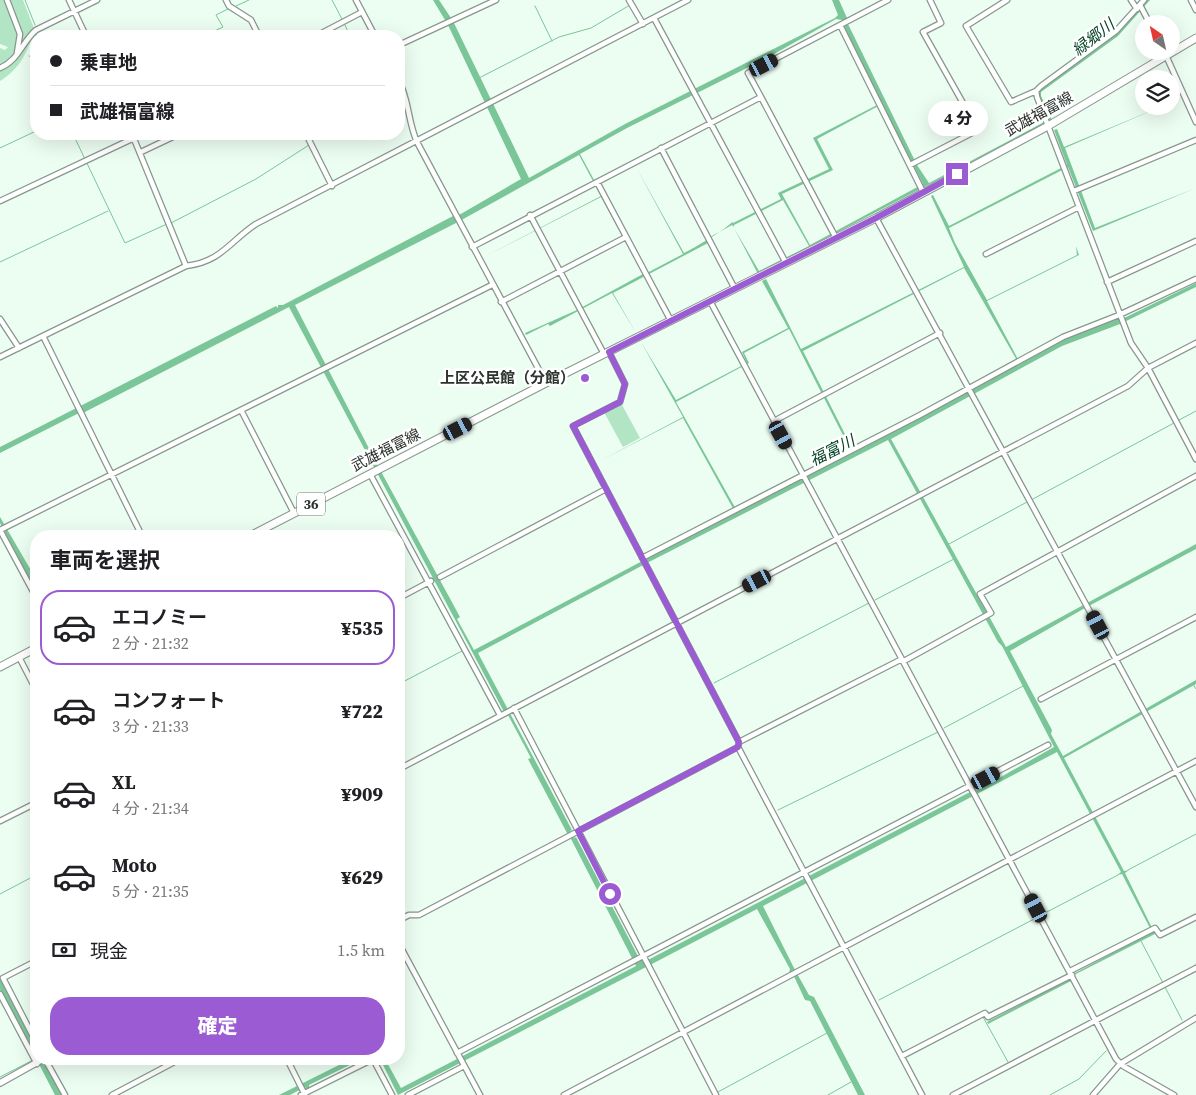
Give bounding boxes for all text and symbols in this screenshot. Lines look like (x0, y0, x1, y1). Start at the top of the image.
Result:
water label: 緑郷川 (1067, 12, 1120, 60)
north arrow (1135, 15, 1180, 60)
map controls (1135, 15, 1180, 115)
text: 乗車地 (80, 49, 137, 75)
car (747, 52, 780, 78)
button: layers (1135, 70, 1180, 115)
street label: 武雄福富線 (1001, 86, 1077, 141)
text: 武雄福富線 (80, 98, 175, 124)
callout: 4 分 (927, 101, 987, 136)
text: 4 分 (944, 107, 972, 129)
route end (946, 163, 968, 185)
place label: 上区公民館（分館） (440, 367, 575, 388)
marker: 上区公民館（分館） (579, 372, 591, 384)
car (441, 416, 474, 442)
car (767, 418, 794, 452)
street label: 武雄福富線 (348, 423, 424, 476)
water label: 福富川 (806, 428, 860, 471)
road number: 36 (297, 492, 325, 516)
text: 車両を選択 (50, 545, 160, 575)
car (740, 568, 773, 594)
text: エコノミー (112, 604, 207, 630)
icon: car (52, 605, 97, 650)
car (1084, 608, 1111, 642)
text: ¥535 (341, 615, 383, 641)
text: 2 分 · 21:32 (112, 632, 189, 654)
text: コンフォート (112, 687, 225, 713)
icon: car (52, 688, 97, 733)
text: ¥722 (341, 698, 383, 724)
text: 3 分 · 21:33 (112, 715, 189, 737)
car (969, 764, 1002, 792)
text: XL (112, 769, 135, 795)
icon: car (52, 771, 97, 816)
text: ¥909 (341, 781, 383, 807)
text: 4 分 · 21:34 (112, 797, 189, 819)
text: Moto (112, 852, 157, 878)
icon: car (52, 854, 97, 899)
text: ¥629 (341, 864, 383, 890)
text: 5 分 · 21:35 (112, 880, 189, 902)
route start (599, 883, 621, 905)
car (1022, 891, 1049, 925)
icon: cash (50, 936, 78, 964)
text: 現金 (90, 938, 128, 964)
text: 1.5 km (337, 939, 385, 961)
button: 確定 (50, 997, 385, 1055)

